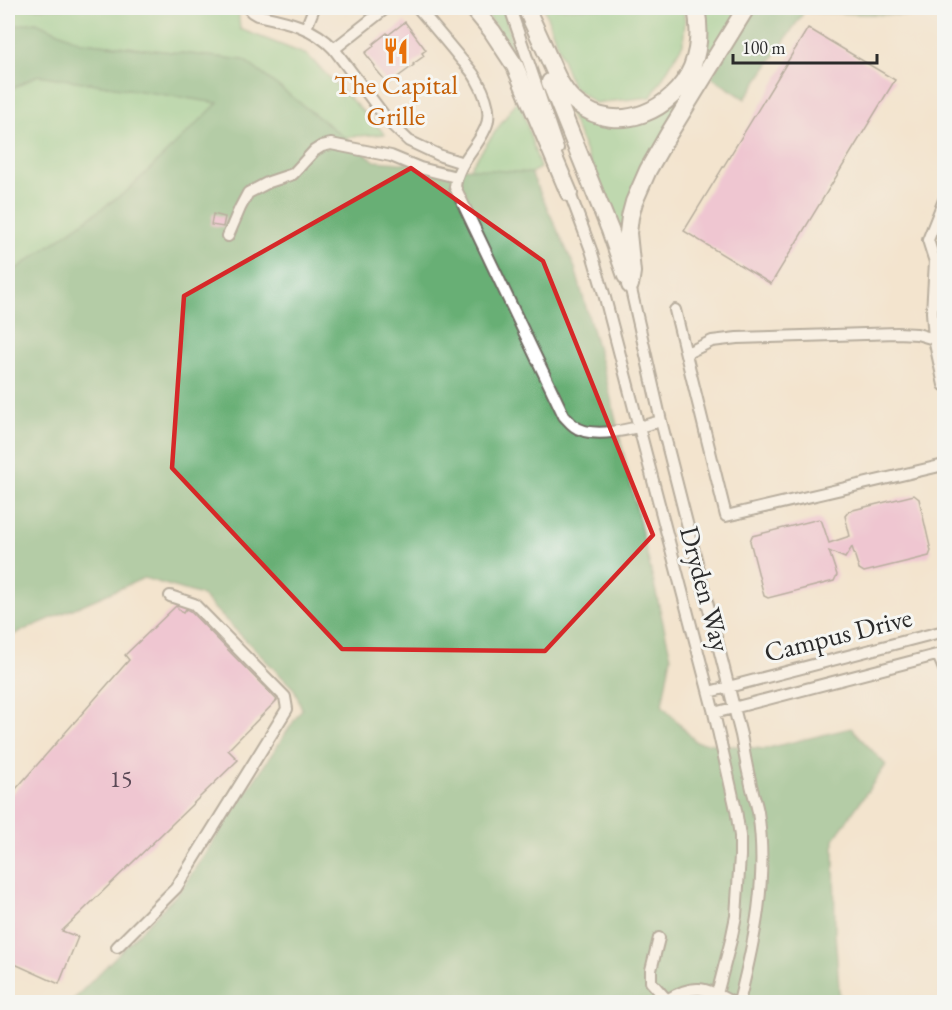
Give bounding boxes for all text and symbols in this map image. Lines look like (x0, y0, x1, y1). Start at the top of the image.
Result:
scale bar (733, 27, 877, 65)
restaurant icon: The Capital Grille (381, 36, 411, 66)
text: 100 m (742, 36, 786, 59)
place label: The Capital Grille (334, 67, 458, 133)
street label: Dryden Way (672, 522, 739, 656)
street label: Campus Drive (760, 599, 915, 670)
house number: 15 (109, 763, 133, 794)

